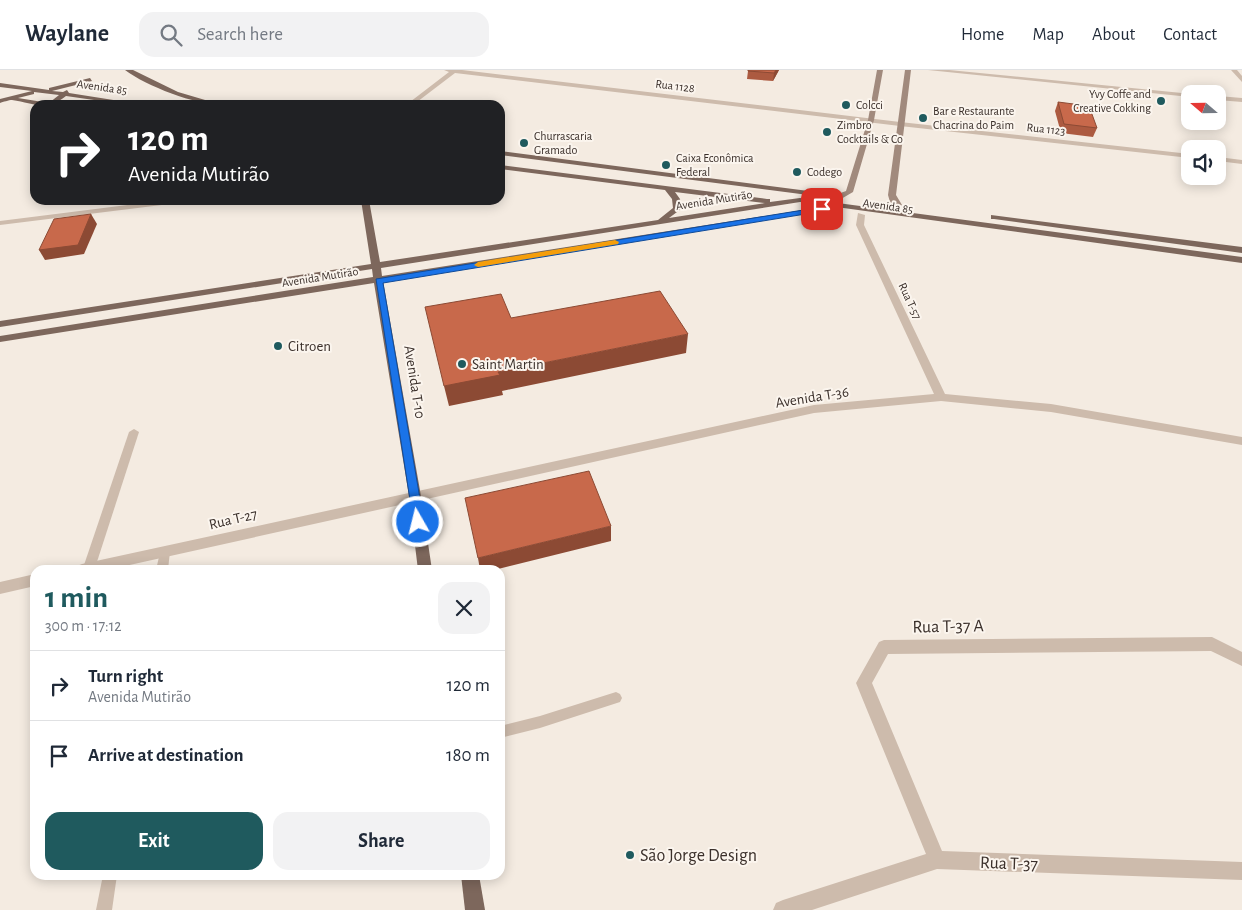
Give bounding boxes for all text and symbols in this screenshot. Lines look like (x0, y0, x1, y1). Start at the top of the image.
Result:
search box (139, 12, 489, 57)
icon: search (157, 21, 185, 49)
text: Waylane (25, 22, 109, 46)
text: Search here (197, 25, 283, 44)
text: Home (961, 26, 1004, 44)
text: Map (1032, 26, 1064, 44)
text: About (1092, 26, 1135, 44)
text: Contact (1163, 26, 1217, 44)
street label: Avenida 85 (76, 78, 128, 96)
street label: Rua 1128 (655, 78, 696, 94)
north arrow (1181, 85, 1226, 130)
map controls (1181, 85, 1226, 185)
place label: Yvy Coffe and Creative Cokking (1073, 88, 1151, 114)
marker: Yvy Coffe and Creative Cokking (1155, 95, 1167, 107)
marker: Colcci (840, 99, 852, 111)
place label: Colcci (856, 99, 883, 111)
place label: Bar e Restaurante Chacrina do Paim (933, 105, 1014, 131)
marker: Bar e Restaurante Chacrina do Paim (917, 112, 929, 124)
place label: Zimbro Cocktails & Co (837, 119, 903, 145)
icon: right (45, 120, 110, 185)
street label: Rua 1123 (1026, 121, 1066, 137)
text: 120 m (128, 122, 209, 157)
marker: Zimbro Cocktails & Co (821, 126, 833, 138)
place label: Churrascaria Gramado (534, 130, 593, 156)
marker: Churrascaria Gramado (518, 137, 530, 149)
button: sound (1181, 140, 1226, 185)
place label: Caixa Econômica Federal (676, 152, 754, 178)
marker: Caixa Econômica Federal (660, 159, 672, 171)
text: Avenida Mutirão (128, 163, 270, 185)
marker: Codego (791, 166, 803, 178)
place label: Codego (807, 166, 842, 178)
street label: Avenida Mutirão (675, 188, 753, 212)
pin (801, 188, 843, 230)
icon: arrive (808, 195, 836, 223)
street label: Avenida 85 (862, 197, 914, 215)
street label: Avenida Mutirão (281, 265, 359, 289)
street label: Rua T-57 (896, 281, 924, 321)
place label: Citroen (288, 339, 331, 354)
marker: Citroen (272, 340, 284, 352)
street label: Avenida T-10 (401, 344, 428, 420)
place label: Saint Martin (472, 357, 544, 372)
marker: Saint Martin (456, 358, 468, 370)
street label: Avenida T-36 (774, 384, 850, 411)
position arrow (391, 495, 443, 547)
street label: Rua T-27 (208, 507, 259, 532)
button: close (438, 582, 490, 634)
text: 1 min (45, 583, 108, 613)
street label: Rua T-37 A (912, 617, 985, 637)
text: 300 m · 17:12 (45, 618, 122, 634)
text: Turn right (88, 667, 163, 686)
icon: right (45, 672, 73, 700)
text: 120 m (446, 676, 490, 695)
text: Avenida Mutirão (88, 689, 191, 705)
icon: arrive (45, 742, 73, 770)
text: Arrive at destination (88, 746, 244, 765)
text: 180 m (446, 746, 490, 765)
button: Exit (45, 812, 263, 870)
button: Share (273, 812, 490, 870)
place label: São Jorge Design (640, 847, 757, 865)
marker: São Jorge Design (624, 849, 636, 861)
street label: Rua T-37 (980, 854, 1038, 874)

